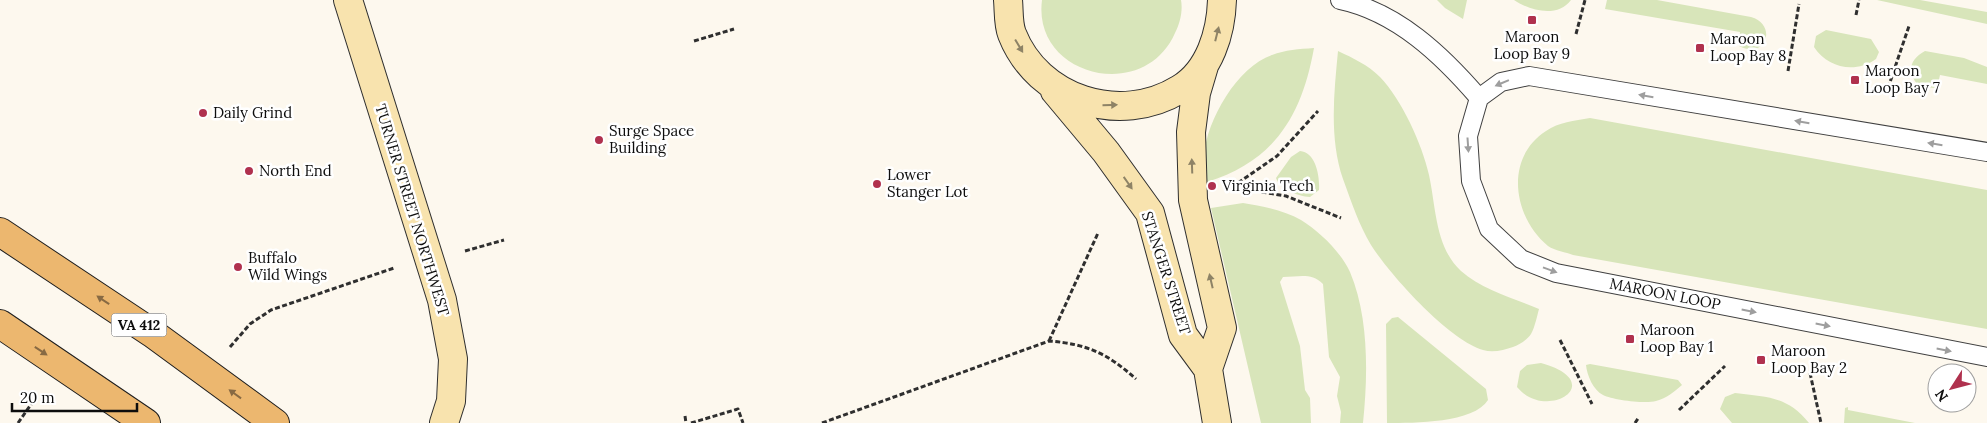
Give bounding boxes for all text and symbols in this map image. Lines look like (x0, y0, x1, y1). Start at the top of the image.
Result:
marker: Maroon Loop Bay 9 (1526, 14, 1538, 26)
one-way arrow (1213, 27, 1221, 42)
place label: Maroon Loop Bay 9 (1494, 27, 1570, 63)
place label: Maroon Loop Bay 8 (1710, 29, 1786, 65)
one-way arrow (1015, 39, 1024, 53)
marker: Maroon Loop Bay 8 (1694, 42, 1706, 54)
place label: Maroon Loop Bay 7 (1865, 61, 1940, 97)
marker: Maroon Loop Bay 7 (1849, 74, 1861, 86)
one-way arrow (1495, 80, 1509, 88)
one-way arrow (1638, 91, 1654, 99)
one-way arrow (1102, 101, 1118, 109)
street label: TURNER STREET NORTHWEST (371, 102, 454, 318)
place label: Daily Grind (213, 103, 292, 122)
marker: Daily Grind (197, 107, 209, 119)
one-way arrow (1794, 117, 1810, 125)
place label: Surge Space Building (609, 121, 694, 157)
marker: Surge Space Building (593, 134, 605, 146)
one-way arrow (1465, 137, 1473, 153)
one-way arrow (1927, 139, 1943, 147)
one-way arrow (1188, 158, 1196, 174)
place label: North End (259, 161, 332, 180)
marker: North End (243, 165, 255, 177)
place label: Lower Stanger Lot (887, 165, 968, 201)
one-way arrow (1123, 176, 1133, 190)
place label: Virginia Tech (1221, 176, 1314, 195)
marker: Lower Stanger Lot (871, 178, 883, 190)
marker: Virginia Tech (1206, 180, 1218, 192)
street label: STANGER STREET (1138, 209, 1195, 337)
place label: Buffalo Wild Wings (248, 248, 327, 284)
marker: Buffalo Wild Wings (232, 261, 244, 273)
one-way arrow (1543, 266, 1558, 274)
one-way arrow (1207, 273, 1215, 288)
street label: MAROON LOOP (1608, 273, 1722, 314)
one-way arrow (96, 295, 109, 305)
one-way arrow (1741, 307, 1757, 315)
road number: VA 412 (112, 314, 166, 336)
place label: Maroon Loop Bay 1 (1640, 320, 1713, 356)
one-way arrow (1816, 322, 1832, 330)
marker: Maroon Loop Bay 1 (1624, 333, 1636, 345)
place label: Maroon Loop Bay 2 (1771, 341, 1847, 377)
one-way arrow (34, 346, 47, 356)
one-way arrow (1937, 346, 1953, 354)
marker: Maroon Loop Bay 2 (1755, 354, 1767, 366)
north arrow (1927, 363, 1977, 413)
scale bar (12, 380, 138, 412)
text: N (1931, 386, 1952, 405)
text: 20 m (20, 388, 55, 407)
one-way arrow (228, 389, 242, 399)

